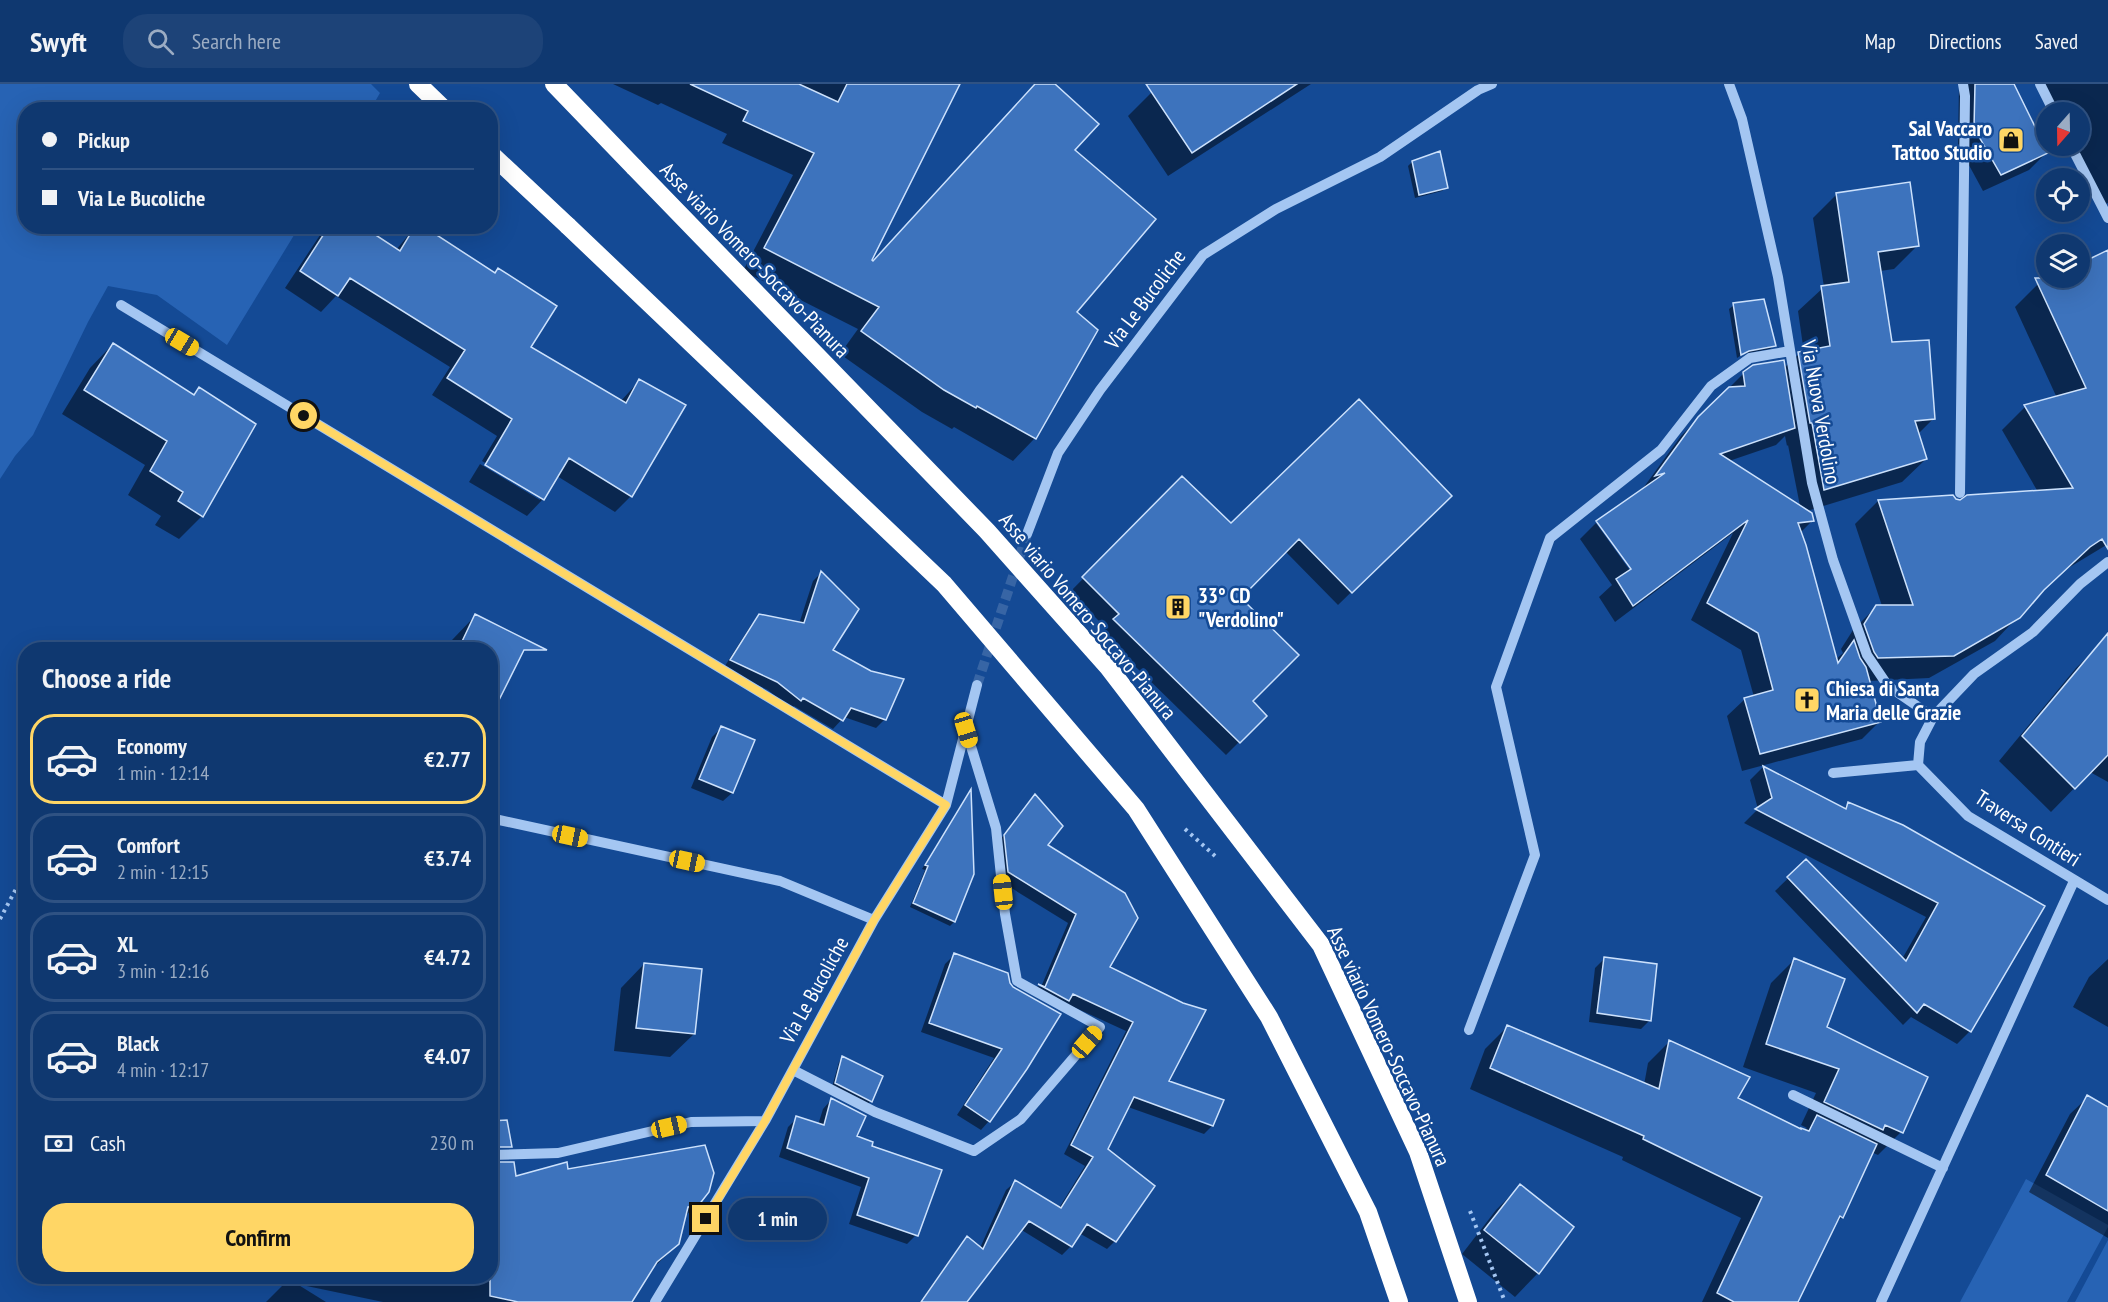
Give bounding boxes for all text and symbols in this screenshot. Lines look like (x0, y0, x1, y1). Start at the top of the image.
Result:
search box (123, 14, 543, 68)
text: Swyft (30, 23, 87, 60)
icon: search (144, 25, 177, 58)
text: Search here (192, 27, 281, 55)
text: Map (1865, 28, 1896, 55)
text: Directions (1929, 28, 2002, 55)
text: Saved (2035, 28, 2078, 55)
north arrow (2036, 102, 2090, 156)
map controls (2036, 102, 2090, 288)
place label: Sal Vaccaro Tattoo Studio (1892, 115, 1992, 166)
shop icon: Sal Vaccaro Tattoo Studio (1996, 125, 2026, 155)
text: Pickup (78, 126, 130, 154)
street label: Asse viario Vomero-Soccavo-Pianura (654, 156, 856, 364)
button: locate (2036, 168, 2090, 222)
text: Via Le Bucoliche (78, 184, 205, 212)
button: layers (2036, 234, 2090, 288)
street label: Via Le Bucoliche (1098, 244, 1191, 355)
car (162, 325, 202, 359)
street label: Via Nuova Verdolino (1795, 337, 1847, 486)
route start (290, 402, 317, 429)
street label: Asse viario Vomero-Soccavo-Pianura (993, 507, 1183, 725)
place label: 33° CD "Verdolino" (1198, 582, 1284, 633)
building icon: 33° CD "Verdolino" (1163, 592, 1193, 622)
text: Choose a ride (42, 661, 171, 695)
place label: Chiesa di Santa Maria delle Grazie (1826, 675, 1961, 726)
church icon: Chiesa di Santa Maria delle Grazie (1792, 685, 1822, 715)
car (952, 710, 980, 750)
icon: car (45, 732, 99, 786)
text: Economy (117, 732, 187, 760)
text: €2.77 (424, 745, 471, 773)
text: 1 min · 12:14 (117, 760, 209, 786)
street label: Traversa Contieri (1970, 784, 2086, 872)
car (551, 823, 589, 849)
icon: car (45, 831, 99, 885)
text: Comfort (117, 831, 180, 859)
text: €3.74 (424, 844, 471, 872)
car (668, 848, 706, 874)
text: 2 min · 12:15 (117, 859, 209, 885)
car (992, 873, 1014, 911)
street label: Asse viario Vomero-Soccavo-Pianura (1321, 922, 1457, 1170)
icon: car (45, 930, 99, 984)
text: XL (117, 930, 138, 958)
street label: Via Le Bucoliche (773, 932, 854, 1049)
text: €4.72 (424, 943, 471, 971)
text: 3 min · 12:16 (117, 958, 209, 984)
car (1068, 1023, 1106, 1061)
icon: car (45, 1029, 99, 1083)
text: Black (117, 1029, 159, 1057)
text: €4.07 (424, 1042, 471, 1070)
text: 4 min · 12:17 (117, 1057, 209, 1083)
car (649, 1114, 689, 1140)
icon: cash (42, 1127, 75, 1160)
text: Cash (90, 1129, 126, 1157)
text: 230 m (430, 1130, 474, 1156)
callout: 1 min (727, 1198, 826, 1240)
button: Confirm (42, 1203, 474, 1272)
route end (692, 1205, 719, 1232)
text: 1 min (757, 1206, 798, 1232)

